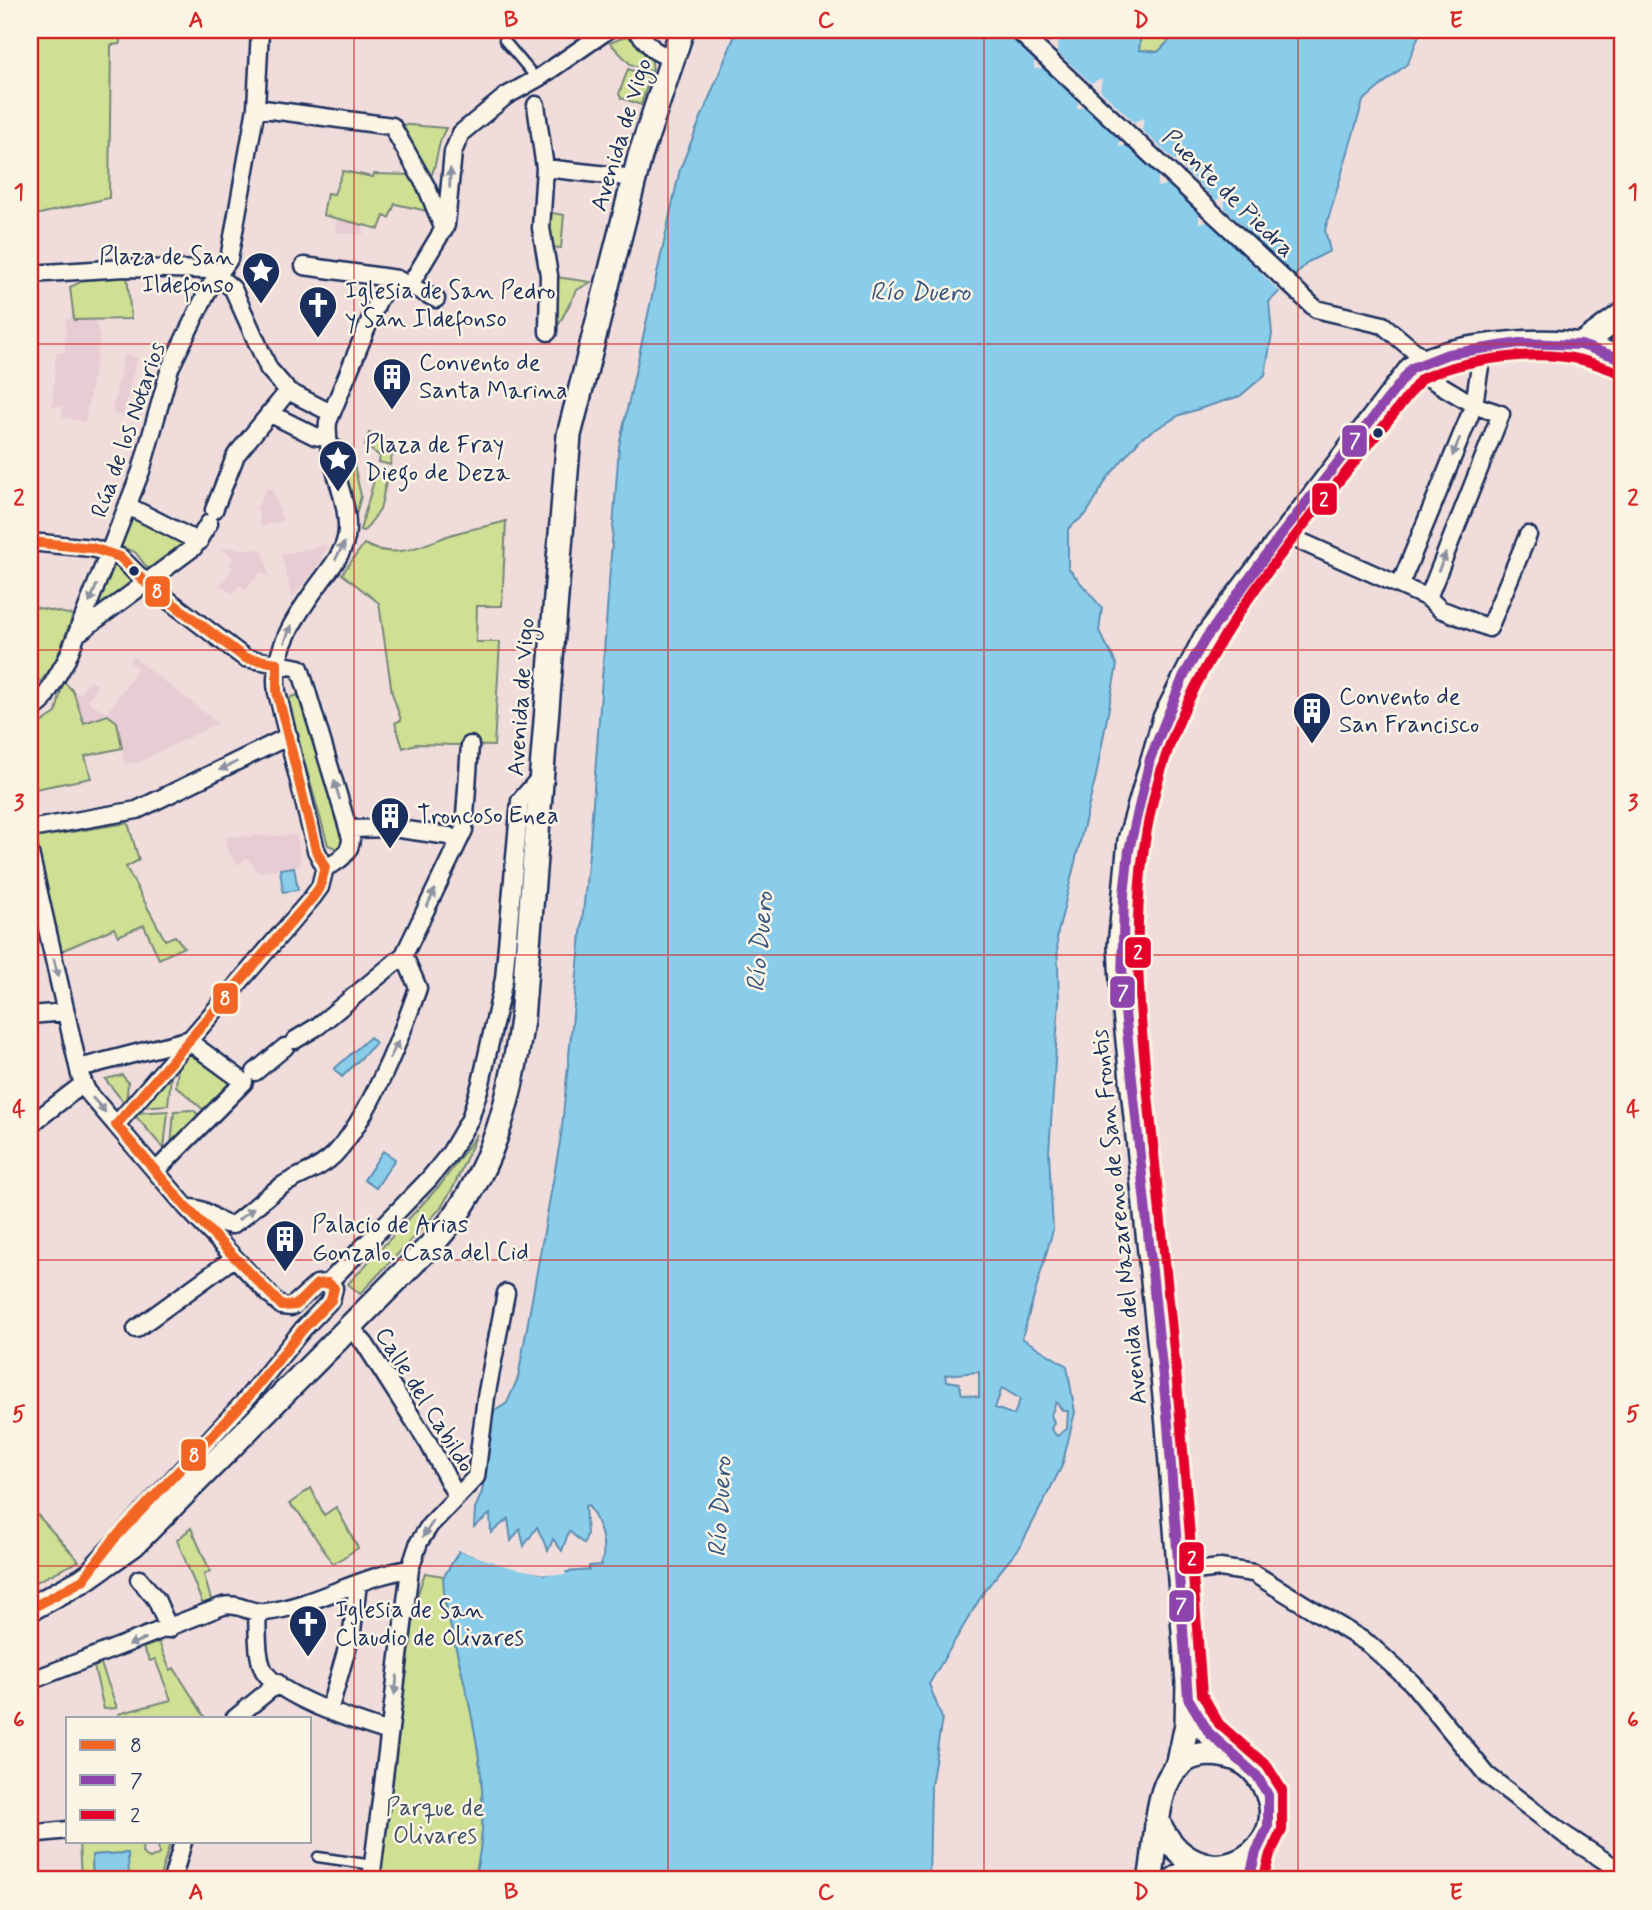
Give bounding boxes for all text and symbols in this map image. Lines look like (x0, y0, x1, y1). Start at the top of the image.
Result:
text: A (188, 6, 204, 36)
text: B (504, 6, 519, 36)
text: C (818, 6, 835, 36)
text: D (1133, 6, 1149, 36)
text: E (1449, 6, 1463, 36)
street label: Avenida de Vigo (584, 55, 662, 216)
street label: Puente de Piedra (1155, 123, 1301, 265)
one-way arrow (444, 167, 456, 189)
text: 1 (14, 178, 24, 208)
text: 1 (1628, 178, 1638, 208)
place label: Plaza de San Ildefonso (99, 242, 234, 303)
place icon: Plaza de San Ildefonso (240, 250, 282, 305)
place label: Iglesia de San Pedro y San Ildefonso (345, 276, 556, 337)
water label: Río Duero (870, 276, 971, 310)
church icon: Iglesia de San Pedro y San Ildefonso (297, 284, 339, 339)
street label: Rúa de los Notarios (84, 338, 174, 522)
place label: Convento de Santa Marina (419, 348, 568, 407)
building icon: Convento de Santa Marina (371, 356, 413, 411)
line badge: 7 (1341, 424, 1368, 458)
unlabelled marker (1371, 426, 1385, 440)
text: 7 (1349, 429, 1361, 454)
place label: Plaza de Fray Diego de Deza (365, 430, 511, 492)
one-way arrow (1451, 436, 1462, 457)
place icon: Plaza de Fray Diego de Deza (317, 438, 359, 493)
line badge: 2 (1311, 482, 1338, 516)
text: 2 (13, 484, 25, 514)
text: 2 (1627, 484, 1639, 514)
text: 2 (1319, 488, 1329, 513)
one-way arrow (334, 541, 346, 561)
one-way arrow (1437, 552, 1448, 573)
unlabelled marker (127, 564, 141, 578)
line badge: 8 (144, 575, 171, 608)
text: 8 (152, 580, 162, 605)
one-way arrow (88, 584, 99, 605)
street label: Avenida de Vigo (501, 617, 545, 777)
one-way arrow (283, 624, 294, 645)
place label: Convento de San Francisco (1339, 682, 1479, 741)
building icon: Convento de San Francisco (1291, 690, 1333, 745)
one-way arrow (218, 761, 238, 772)
one-way arrow (331, 779, 341, 800)
text: 3 (14, 789, 25, 819)
text: 3 (1628, 789, 1639, 819)
building icon: Troncoso Enea (369, 795, 411, 850)
place label: Troncoso Enea (417, 801, 559, 832)
one-way arrow (426, 888, 437, 908)
water label: Río Duero (740, 889, 782, 993)
line badge: 2 (1124, 936, 1152, 969)
text: 2 (1133, 941, 1143, 966)
one-way arrow (51, 957, 62, 979)
line badge: 7 (1109, 975, 1136, 1009)
text: 7 (1117, 981, 1129, 1006)
line badge: 8 (212, 982, 239, 1015)
text: 8 (220, 987, 230, 1012)
street label: Avenida del Nazareno de San Frontis (1085, 1027, 1155, 1406)
one-way arrow (388, 1040, 399, 1060)
text: 4 (12, 1095, 26, 1125)
text: 4 (1626, 1095, 1640, 1125)
one-way arrow (91, 1096, 107, 1114)
one-way arrow (237, 1207, 255, 1221)
place label: Palacio de Arias Gonzalo. Casa del Cid (312, 1210, 529, 1269)
building icon: Palacio de Arias Gonzalo. Casa del Cid (264, 1218, 306, 1273)
street label: Calle del Cabildo (367, 1322, 481, 1478)
text: 5 (12, 1400, 26, 1430)
text: 5 (1626, 1400, 1640, 1430)
line badge: 8 (180, 1438, 207, 1472)
text: 8 (189, 1444, 199, 1469)
water label: Río Duero (701, 1455, 741, 1558)
one-way arrow (421, 1520, 435, 1538)
line badge: 2 (1178, 1541, 1205, 1575)
text: 2 (1187, 1547, 1197, 1572)
line badge: 7 (1168, 1589, 1195, 1623)
text: 7 (1175, 1594, 1187, 1619)
place label: Iglesia de San Claudio de Olivares (335, 1595, 524, 1654)
church icon: Iglesia de San Claudio de Olivares (287, 1603, 329, 1658)
one-way arrow (127, 1636, 148, 1647)
one-way arrow (390, 1674, 401, 1696)
text: 6 (13, 1706, 25, 1736)
text: 6 (1627, 1706, 1639, 1736)
legend (66, 1717, 312, 1843)
text: 8 (130, 1732, 142, 1760)
text: 7 (130, 1767, 143, 1795)
park label: Parque de Olivares (386, 1793, 484, 1852)
text: 2 (130, 1802, 140, 1830)
text: A (188, 1878, 204, 1908)
text: B (504, 1878, 519, 1908)
text: C (818, 1878, 835, 1908)
text: D (1133, 1878, 1149, 1908)
text: E (1449, 1878, 1463, 1908)

